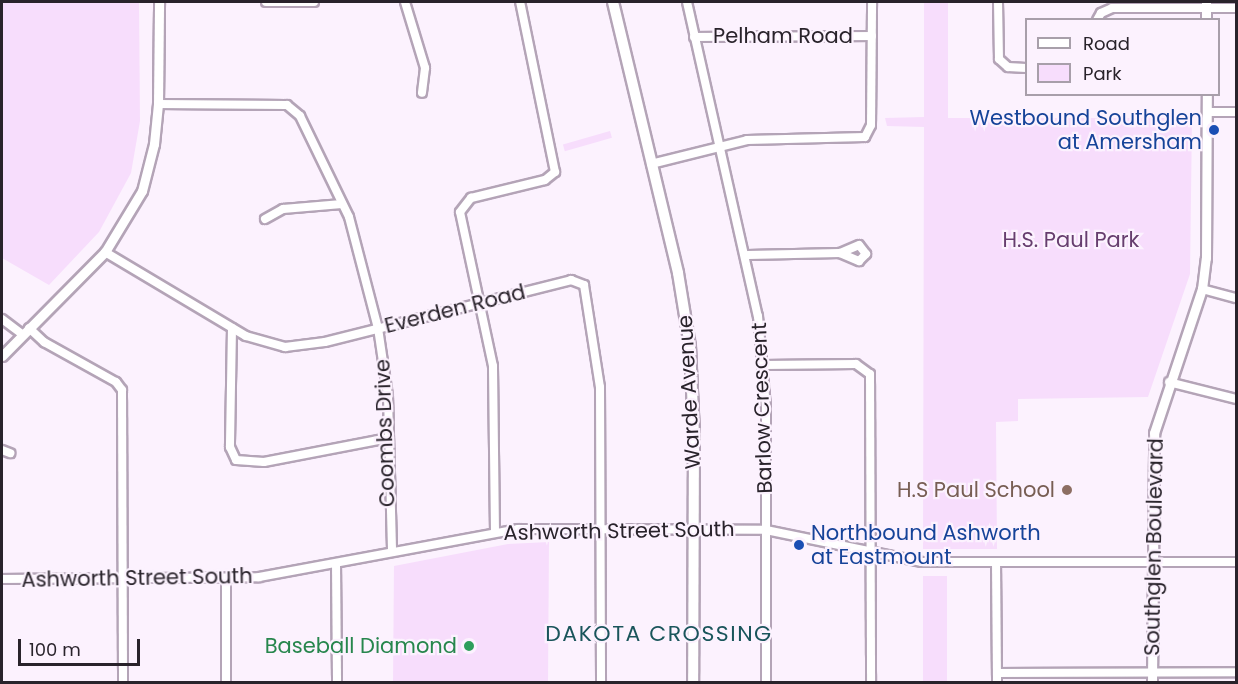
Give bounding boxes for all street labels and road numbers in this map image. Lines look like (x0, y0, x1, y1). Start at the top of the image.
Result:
street label: Pelham Road (713, 23, 853, 49)
street label: Everden Road (382, 279, 528, 339)
street label: Warde Avenue (672, 314, 706, 470)
street label: Barlow Crescent (746, 322, 778, 494)
street label: Coombs Drive (370, 359, 400, 507)
street label: Southglen Boulevard (1140, 438, 1168, 656)
street label: Ashworth Street South (503, 516, 735, 546)
street label: Ashworth Street South (21, 563, 253, 593)

